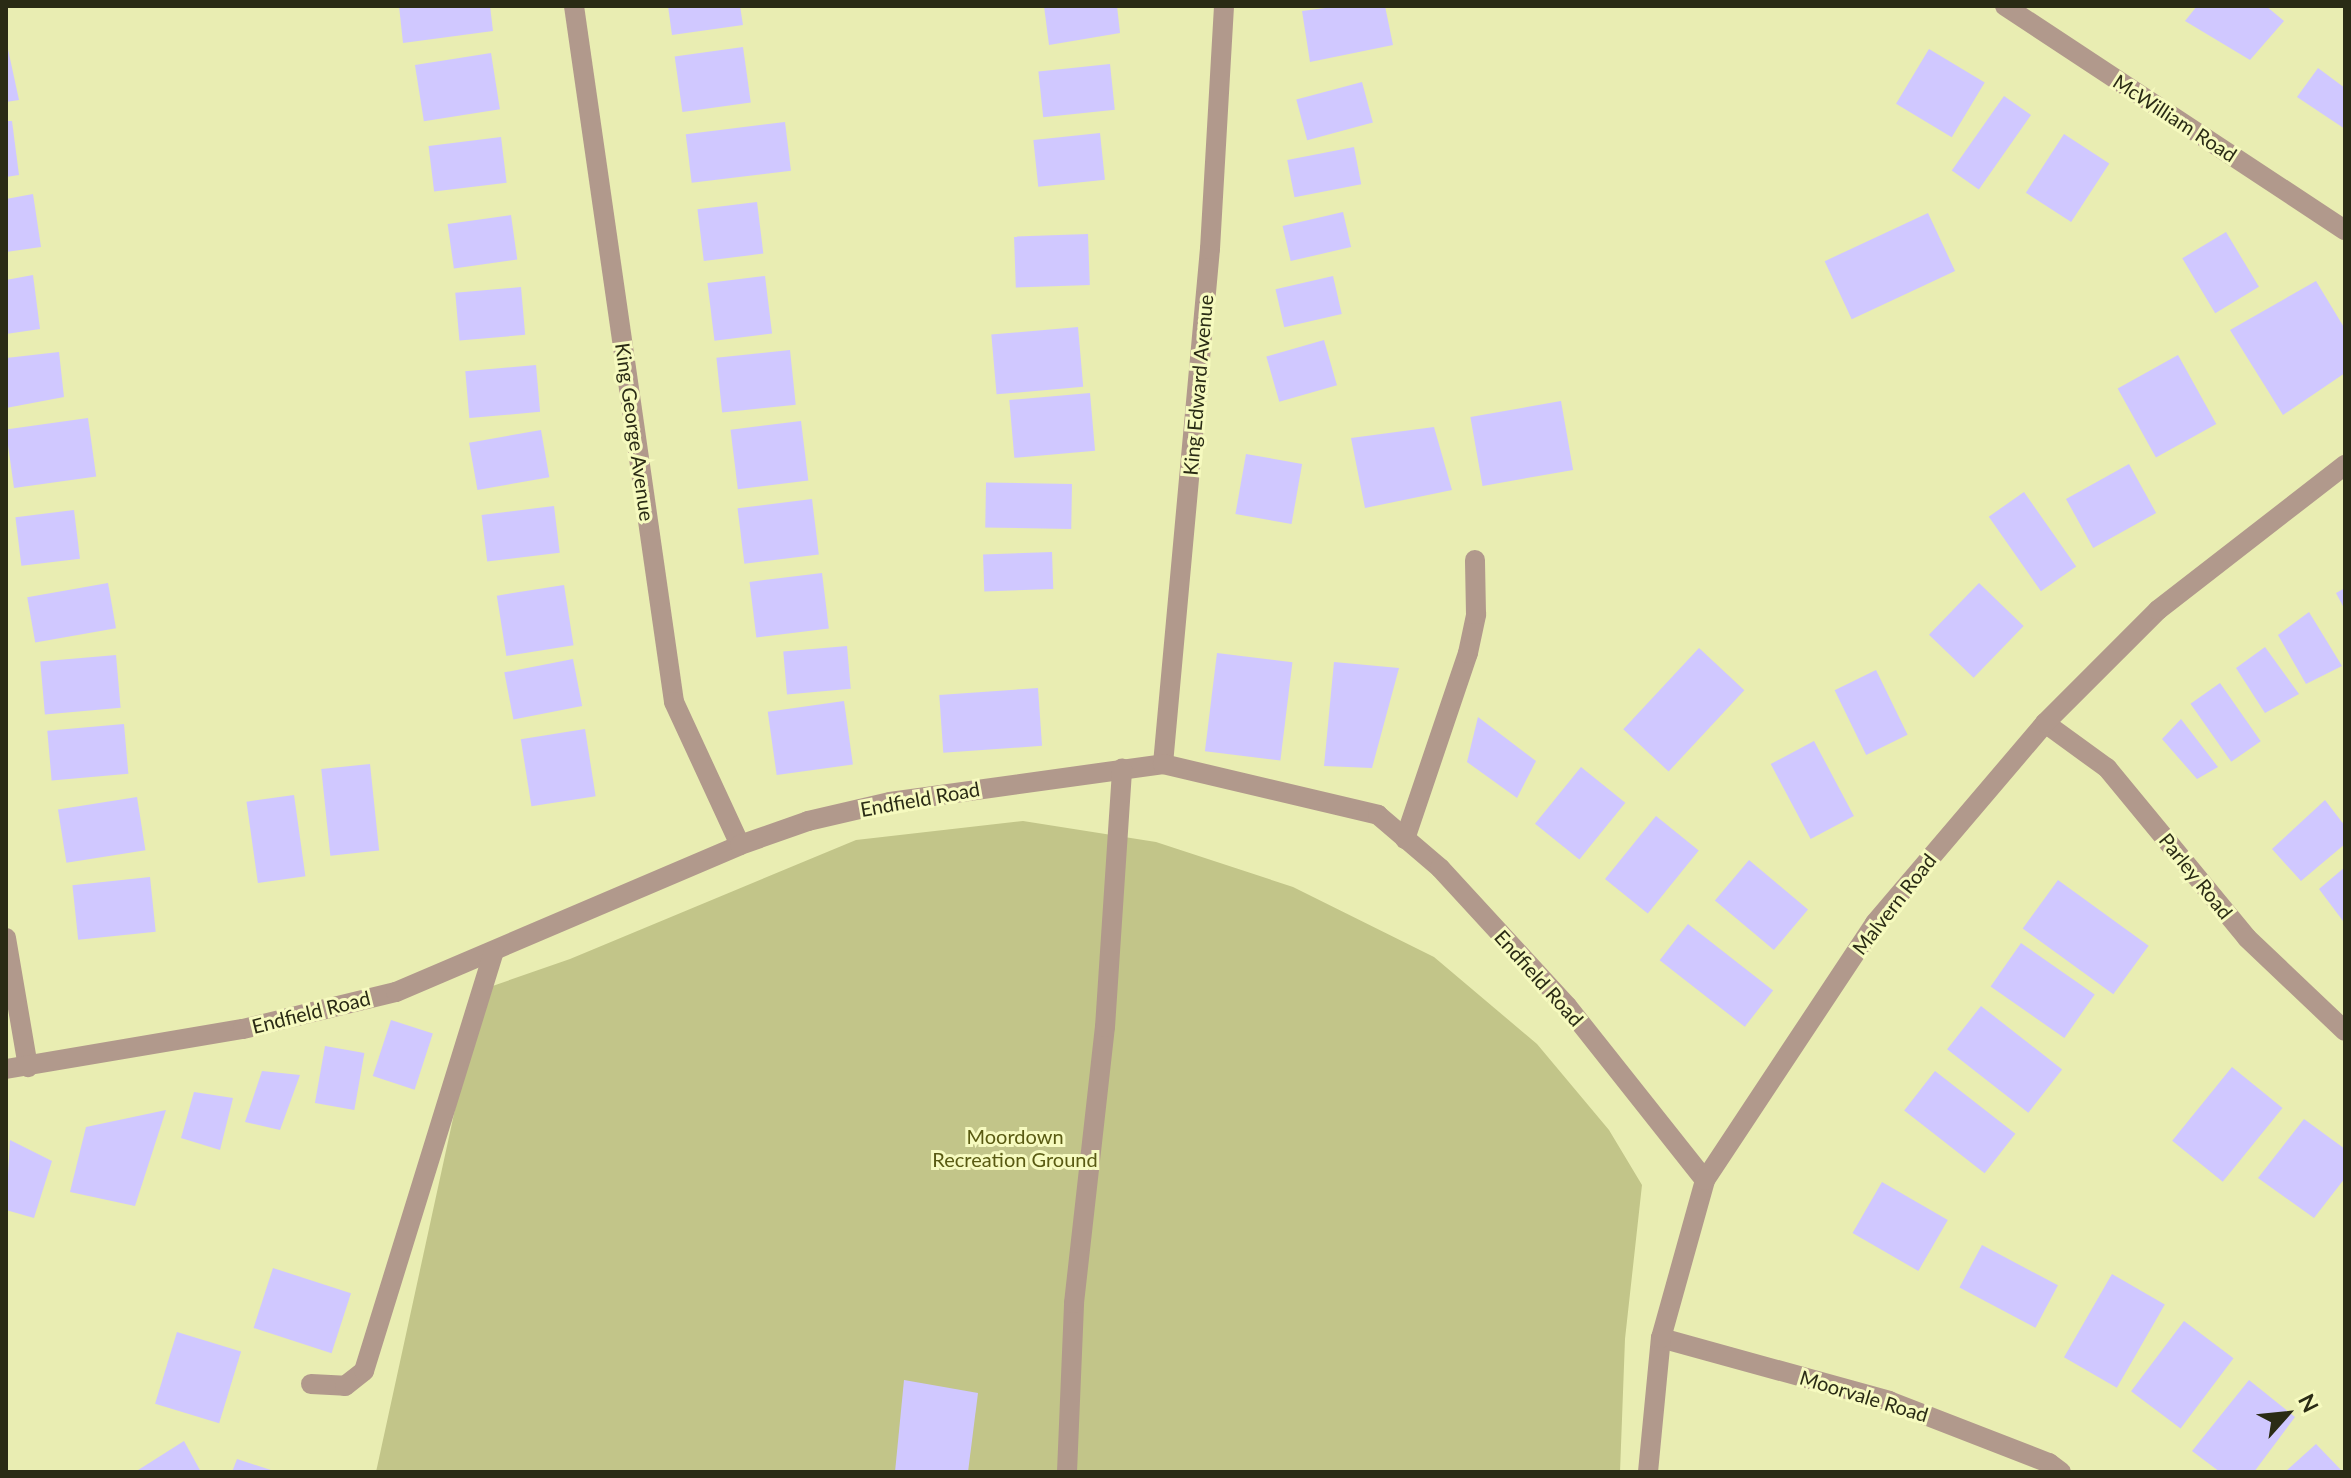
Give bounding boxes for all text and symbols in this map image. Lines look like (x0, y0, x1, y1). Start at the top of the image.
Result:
street label: McWilliam Road (2109, 69, 2241, 167)
street label: King Edward Avenue (1178, 293, 1218, 477)
street label: King George Avenue (611, 341, 659, 523)
street label: Endfield Road (858, 777, 982, 821)
street label: Parley Road (2154, 828, 2238, 924)
street label: Malvern Road (1847, 849, 1941, 959)
street label: Endfield Road (1490, 925, 1588, 1031)
street label: Endfield Road (249, 986, 373, 1038)
park label: Moordown Recreation Ground (932, 1124, 1098, 1171)
street label: Moorvale Road (1797, 1365, 1931, 1427)
north arrow (2247, 1374, 2327, 1454)
text: N (2293, 1389, 2325, 1417)

